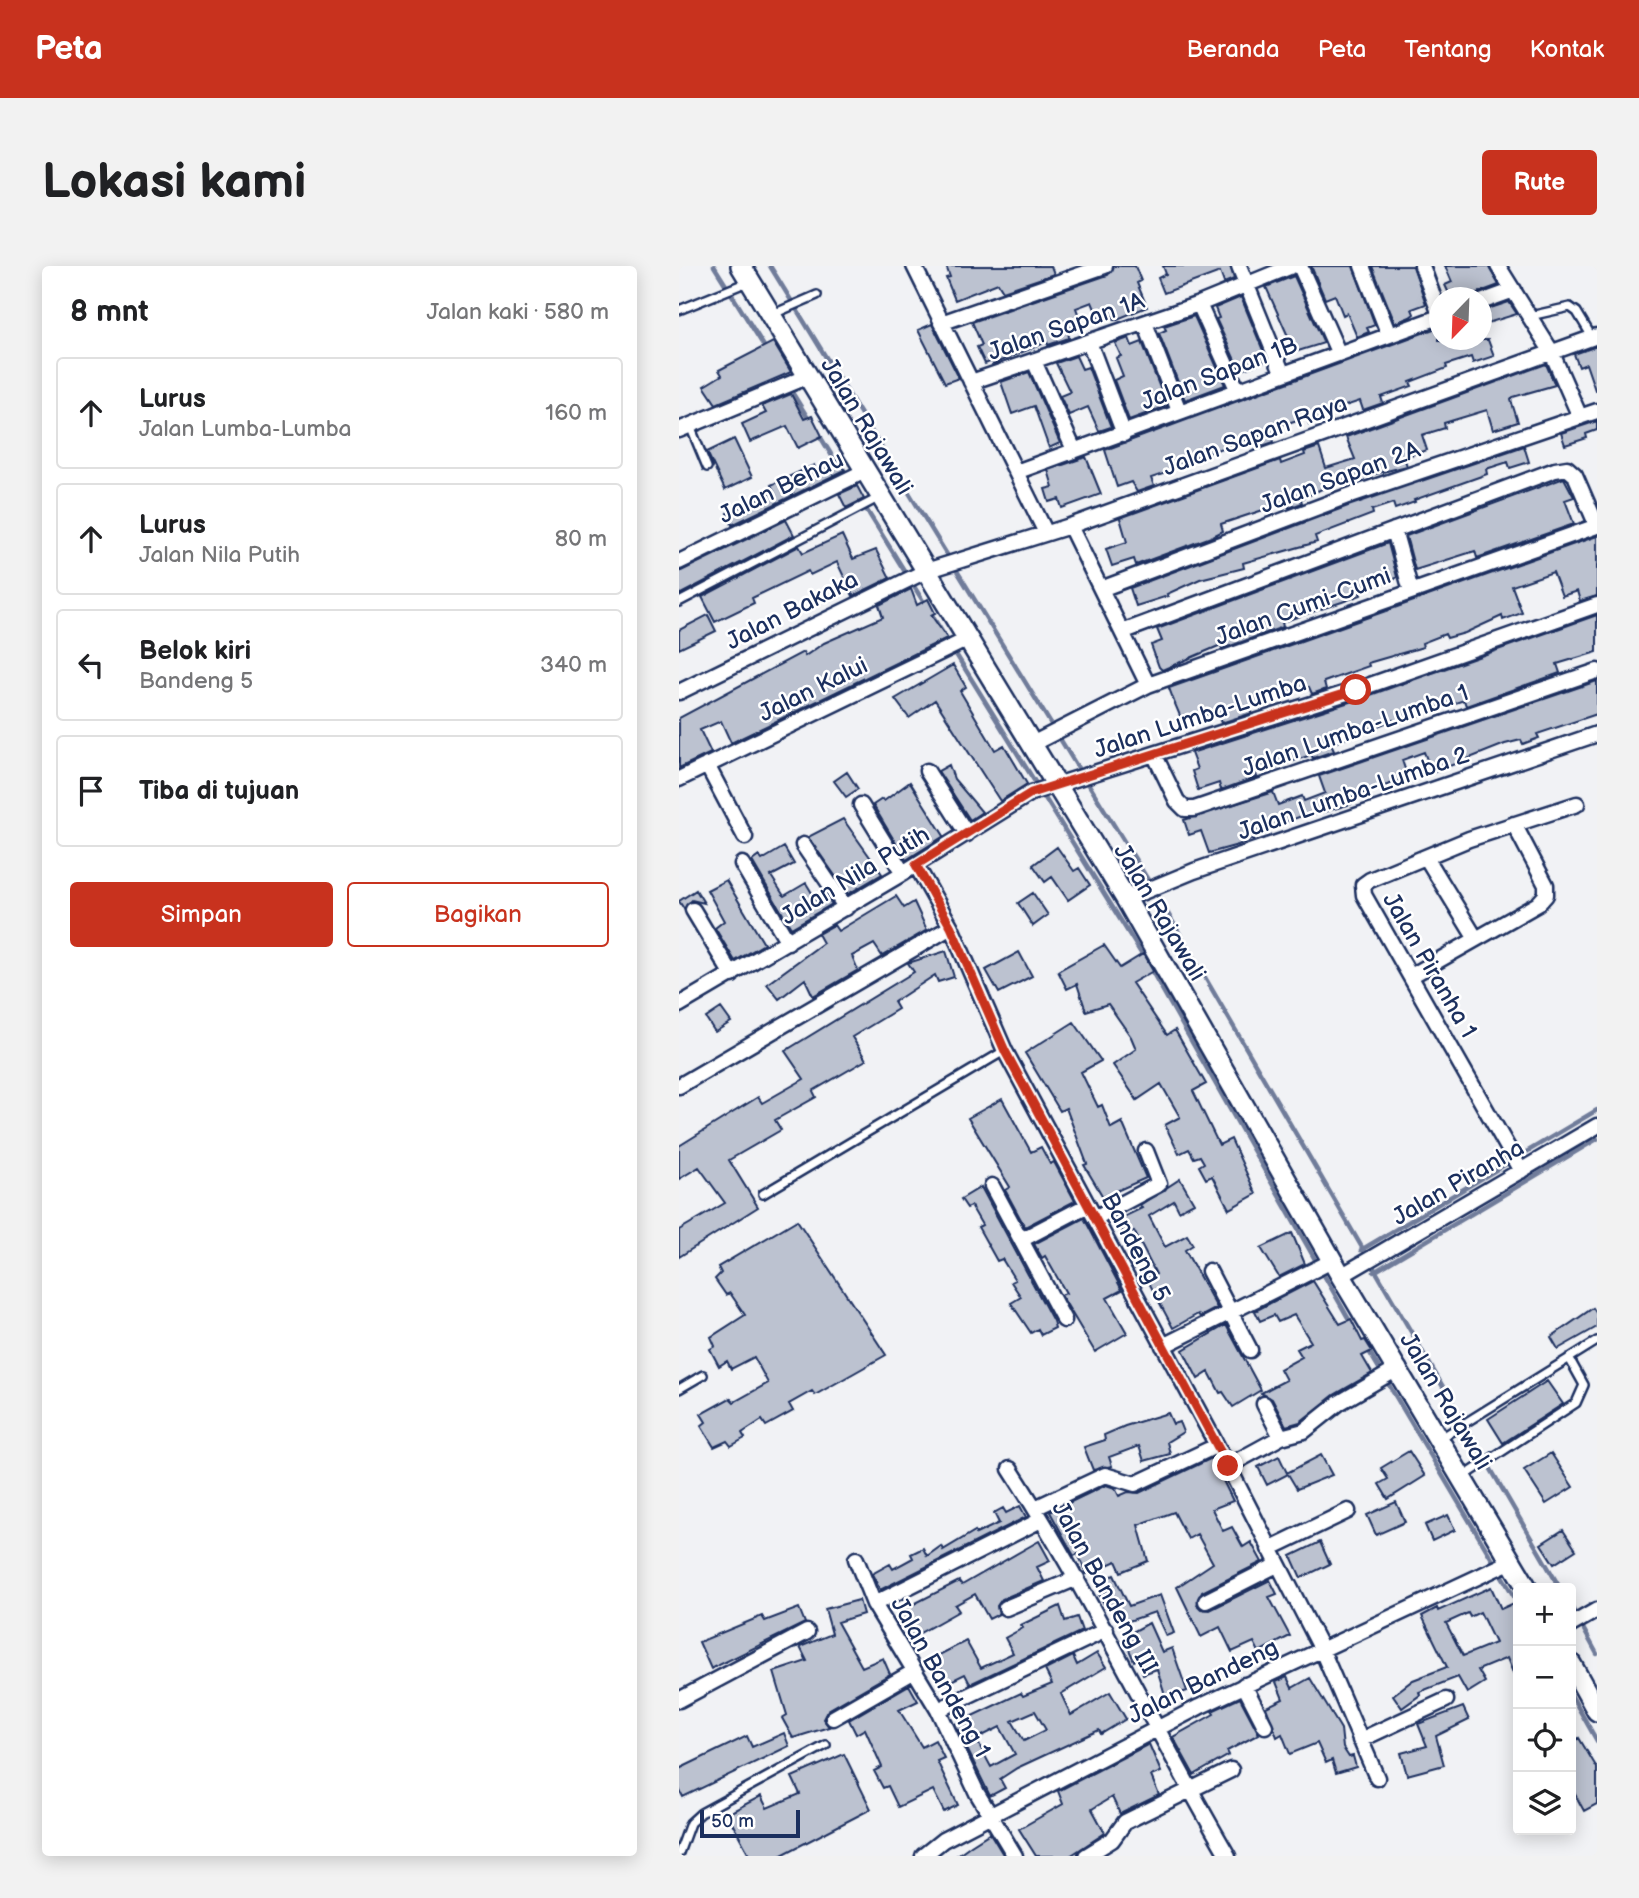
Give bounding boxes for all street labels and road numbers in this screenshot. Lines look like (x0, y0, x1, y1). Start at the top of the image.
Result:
street label: Jalan Sapan 1A (984, 286, 1149, 367)
street label: Jalan Sapan 1B (1137, 330, 1302, 417)
street label: Jalan Rajawali (814, 352, 919, 500)
street label: Jalan Sapan Raya (1159, 389, 1351, 482)
street label: Jalan Sapan 2A (1256, 435, 1425, 520)
street label: Jalan Behau (714, 445, 848, 530)
street label: Jalan Cumi-Cumi (1211, 561, 1395, 652)
street label: Jalan Bakaka (721, 565, 863, 656)
street label: Jalan Kalui (754, 651, 872, 728)
street label: Jalan Lumba-Lumba (1090, 668, 1310, 765)
street label: Jalan Lumba-Lumba 1 (1238, 678, 1472, 783)
street label: Jalan Lumba-Lumba 2 (1234, 740, 1473, 847)
street label: Jalan Nila Putih (776, 820, 935, 931)
street label: Jalan Rajawali (1107, 838, 1212, 986)
street label: Jalan Piranha 1 (1376, 887, 1483, 1043)
street label: Jalan Piranha (1387, 1133, 1529, 1232)
street label: Bandeng 5 (1095, 1188, 1176, 1307)
street label: Jalan Rajawali (1393, 1327, 1498, 1475)
street label: Jalan Bandeng III (1045, 1496, 1164, 1678)
street label: Jalan Bandeng 1 (884, 1592, 997, 1763)
street label: Jalan Bandeng (1123, 1633, 1283, 1730)

